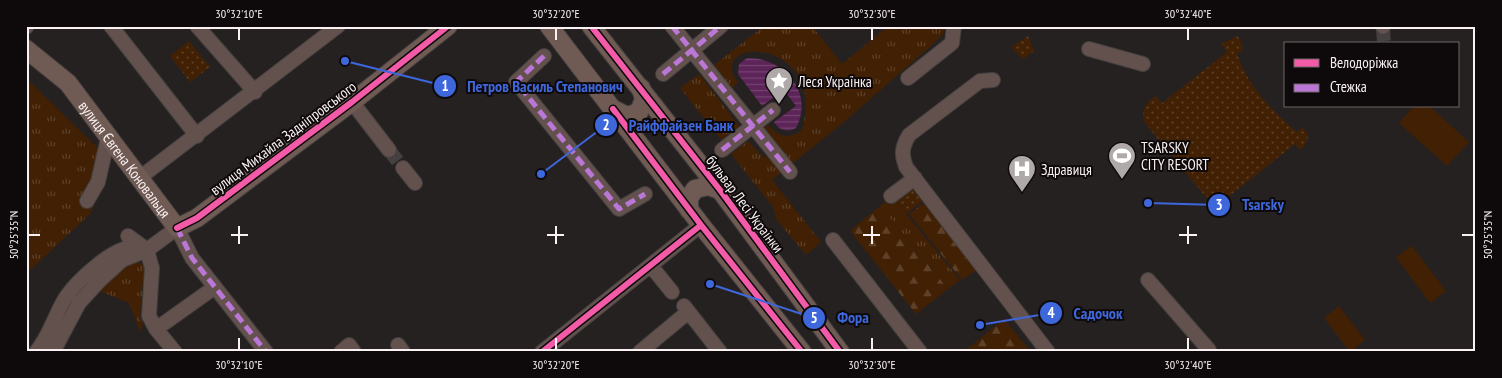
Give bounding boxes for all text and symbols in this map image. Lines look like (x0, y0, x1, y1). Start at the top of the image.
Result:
text: 30°32'10"E (215, 6, 263, 21)
text: 30°32'20"E (532, 6, 580, 21)
text: 30°32'30"E (848, 6, 896, 21)
text: 30°32'40"E (1164, 6, 1212, 21)
legend (1284, 42, 1460, 108)
text: Велодоріжка (1330, 53, 1398, 72)
place icon: Леся Українка (764, 66, 794, 105)
callout: Петров Василь Степанович (432, 71, 633, 102)
place label: Леся Українка (797, 72, 872, 91)
text: 1 (441, 76, 449, 95)
text: Петров Василь Степанович (467, 76, 623, 96)
street label: вулиця Михайла Задніпровського (206, 77, 360, 199)
text: Стежка (1330, 77, 1367, 96)
street label: вулиця Євгена Коновальця (75, 97, 175, 221)
callout: Райффайзен Банк (593, 110, 743, 141)
text: 2 (602, 115, 610, 134)
text: Райффайзен Банк (629, 115, 734, 135)
place label: TSARSKY CITY RESORT (1141, 138, 1209, 174)
sports icon: TSARSKY CITY RESORT (1107, 141, 1137, 180)
street label: бульвар Лесі Українки (702, 152, 788, 256)
hospital icon: Здравиця (1007, 154, 1037, 193)
place label: Здравиця (1041, 160, 1092, 179)
callout: Tsarsky (1207, 189, 1294, 220)
text: Tsarsky (1242, 194, 1285, 214)
text: 3 (1215, 195, 1223, 214)
text: 50°25'35"N (6, 211, 21, 259)
text: 50°25'35"N (1480, 211, 1495, 259)
callout: Садочок (1038, 298, 1132, 329)
callout: Фора (802, 302, 879, 333)
text: 4 (1047, 303, 1055, 322)
text: Садочок (1073, 303, 1123, 323)
text: Фора (837, 307, 869, 327)
text: 5 (810, 308, 818, 327)
text: 30°32'10"E (215, 357, 263, 372)
text: 30°32'20"E (532, 357, 580, 372)
text: 30°32'30"E (848, 357, 896, 372)
text: 30°32'40"E (1164, 357, 1212, 372)

